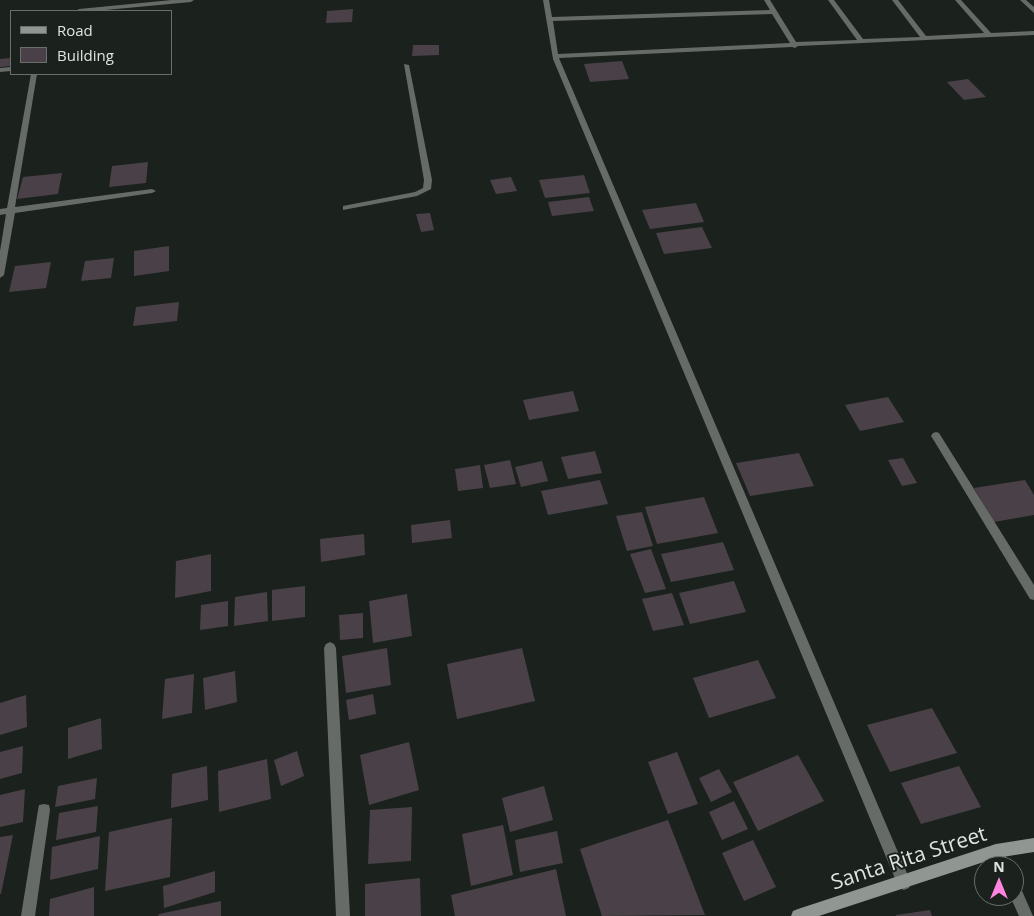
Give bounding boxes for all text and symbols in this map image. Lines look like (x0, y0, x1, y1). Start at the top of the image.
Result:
legend (10, 10, 172, 75)
text: Road (57, 20, 93, 40)
text: Building (57, 45, 114, 65)
street label: Santa Rita Street (828, 822, 990, 896)
north arrow (974, 856, 1024, 906)
text: N (993, 857, 1005, 876)

